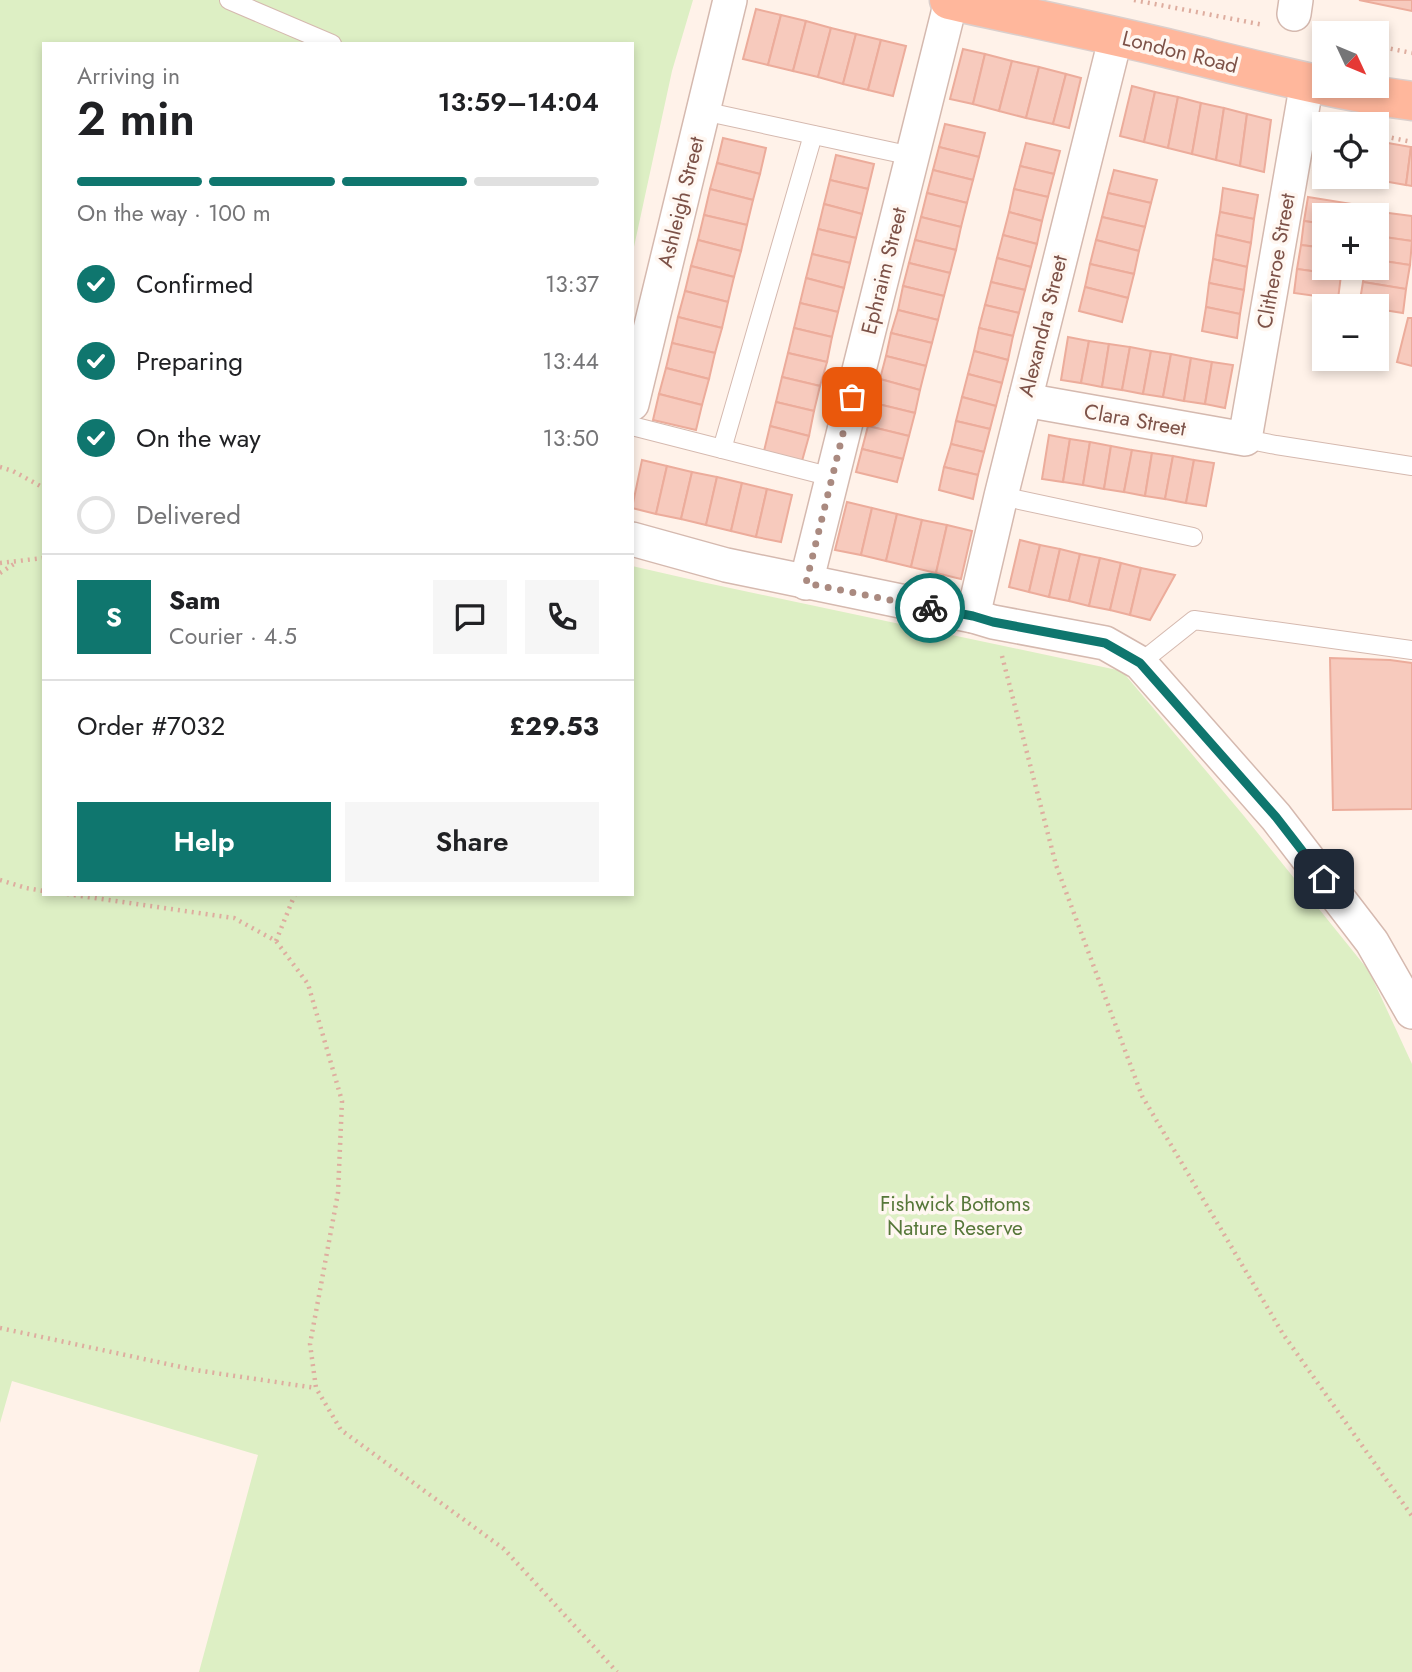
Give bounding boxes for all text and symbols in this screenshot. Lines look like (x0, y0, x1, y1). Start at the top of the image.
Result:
north arrow (1312, 21, 1390, 98)
map controls (1312, 21, 1389, 371)
street label: London Road (1119, 23, 1241, 81)
text: Arriving in (77, 59, 180, 93)
text: 13:59–14:04 (438, 83, 599, 121)
text: 2 min (77, 86, 195, 152)
button: locate (1312, 112, 1389, 189)
street label: Ashleigh Street (650, 133, 712, 271)
street label: Clitheroe Street (1249, 191, 1303, 331)
text: On the way · 100 m (77, 196, 271, 230)
button: + (1312, 203, 1389, 280)
street label: Ephraim Street (854, 204, 914, 338)
street label: Alexandra Street (1011, 252, 1075, 400)
icon: check (77, 265, 115, 303)
text: Confirmed (136, 265, 253, 303)
text: 13:37 (545, 267, 599, 301)
button: − (1312, 294, 1389, 371)
icon: check (77, 342, 115, 380)
text: Preparing (136, 342, 243, 380)
text: 13:44 (542, 344, 599, 378)
pin (822, 367, 882, 427)
icon: bag (833, 378, 871, 416)
street label: Clara Street (1082, 396, 1188, 444)
icon: check (77, 419, 115, 457)
text: On the way (136, 419, 261, 457)
text: 13:50 (542, 421, 599, 455)
text: Delivered (136, 496, 241, 534)
courier (895, 573, 965, 643)
button: chat (433, 580, 507, 654)
button: phone (525, 580, 599, 654)
text: Sam (169, 581, 221, 619)
icon: bike (911, 589, 949, 627)
text: S (106, 598, 122, 636)
text: Courier · 4.5 (169, 619, 297, 653)
text: Order #7032 (77, 707, 225, 745)
text: £29.53 (509, 707, 599, 745)
button: Help (77, 802, 331, 882)
button: Share (345, 802, 599, 882)
pin (1294, 849, 1354, 909)
icon: home (1305, 860, 1343, 898)
park label: Fishwick Bottoms Nature Reserve (880, 1189, 1030, 1243)

